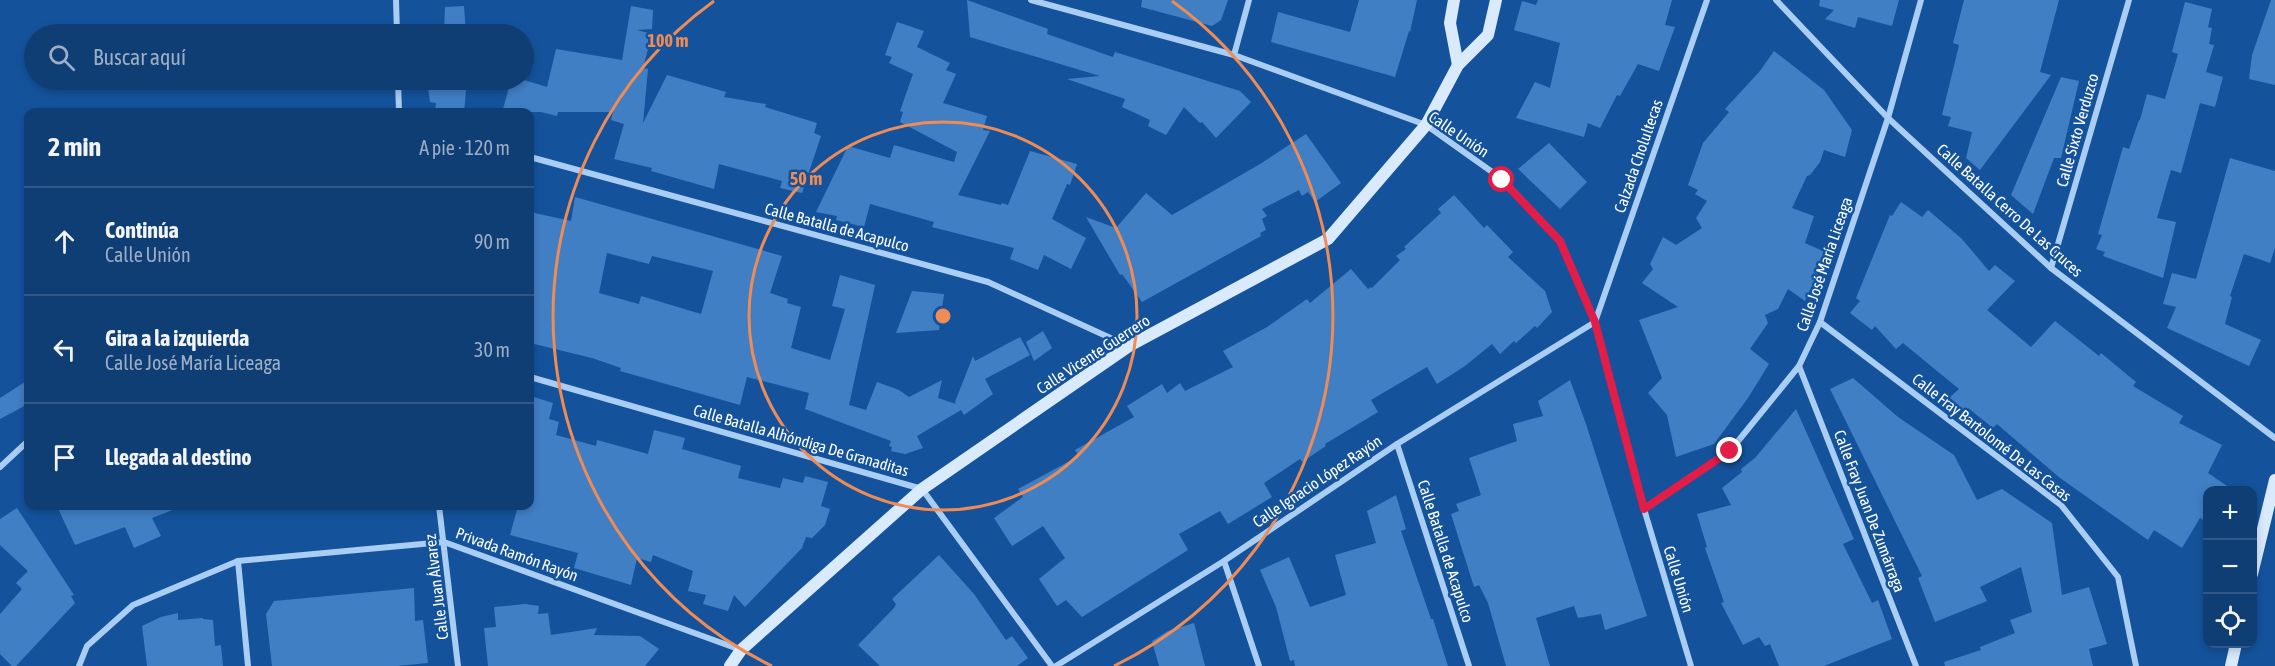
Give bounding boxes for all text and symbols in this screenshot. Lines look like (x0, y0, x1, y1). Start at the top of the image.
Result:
search box (24, 24, 534, 90)
text: 100 m (648, 30, 688, 51)
icon: search (45, 41, 78, 74)
text: Buscar aquí (93, 44, 186, 70)
street label: Calle Sixto Verduzco (2052, 71, 2102, 189)
street label: Calzada Cholultecas (1610, 97, 1666, 215)
street label: Calle Unión (1426, 107, 1492, 161)
text: 2 min (48, 132, 101, 162)
text: A pie · 120 m (419, 136, 510, 159)
street label: Calle Batalla Cerro De Las Cruces (1934, 140, 2087, 280)
route start (1488, 166, 1514, 192)
text: 50 m (790, 168, 822, 189)
street label: Calle José María Liceaga (1793, 194, 1856, 334)
street label: Calle Batalla de Acapulco (763, 199, 911, 256)
text: Continúa (105, 217, 179, 243)
icon: ahead (48, 225, 81, 258)
text: 90 m (474, 230, 510, 253)
text: Calle Unión (105, 243, 191, 266)
centre of rings (933, 306, 953, 326)
street label: Calle Vicente Guerrero (1033, 311, 1153, 397)
text: Gira a la izquierda (105, 325, 249, 351)
icon: left (48, 333, 81, 366)
text: 30 m (474, 338, 510, 361)
text: Calle José María Liceaga (105, 351, 281, 374)
street label: Calle Fray Bartolomé De Las Casas (1908, 369, 2075, 506)
street label: Calle Batalla Alhóndiga De Granaditas (691, 401, 911, 480)
street label: Calle Fray Juan De Zumárraga (1830, 427, 1909, 595)
street label: Calle Ignacio López Rayón (1249, 431, 1385, 532)
route end (1716, 437, 1742, 463)
icon: arrive (48, 441, 81, 474)
text: Llegada al destino (105, 444, 252, 470)
street label: Calle Batalla de Acapulco (1414, 478, 1478, 625)
map controls (2203, 486, 2257, 648)
button: + (2203, 486, 2257, 540)
street label: Privada Ramón Rayón (453, 523, 581, 585)
street label: Calle Juan Álvarez (421, 533, 451, 641)
button: − (2203, 540, 2257, 594)
street label: Calle Unión (1660, 544, 1698, 614)
button: locate (2203, 594, 2257, 648)

